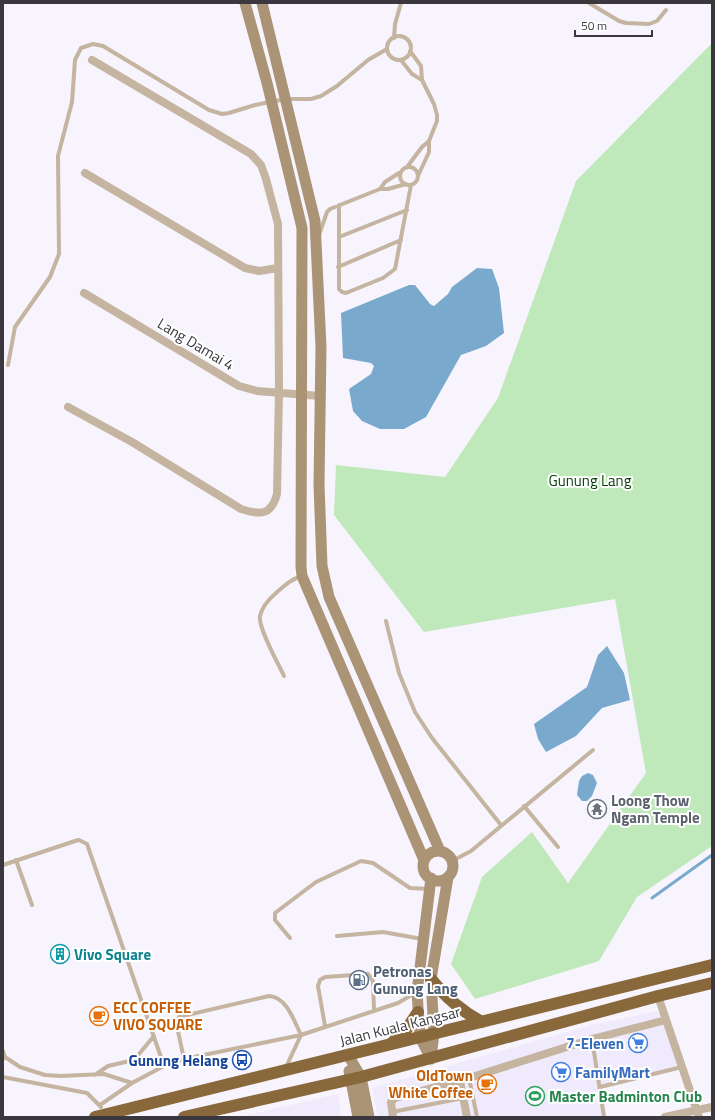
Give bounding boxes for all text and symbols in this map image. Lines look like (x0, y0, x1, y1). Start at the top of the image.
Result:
scale bar (575, 12, 652, 38)
text: 50 m (581, 16, 607, 35)
street label: Lang Damai 4 (153, 312, 239, 376)
park label: Gunung Lang (549, 469, 632, 492)
place label: Loong Thow Ngam Temple (611, 789, 700, 829)
temple icon: Loong Thow Ngam Temple (586, 798, 608, 820)
building icon: Vivo Square (49, 943, 71, 965)
place label: Vivo Square (74, 943, 151, 966)
place label: Petronas Gunung Lang (373, 960, 458, 1000)
fuel station icon: Petronas Gunung Lang (348, 969, 370, 991)
place label: ECC COFFEE VIVO SQUARE (113, 996, 203, 1036)
street label: Jalan Kuala Kangsar (337, 1000, 463, 1052)
cafe icon: ECC COFFEE VIVO SQUARE (88, 1005, 110, 1027)
place label: 7-Eleven (566, 1032, 624, 1055)
supermarket icon: 7-Eleven (627, 1032, 649, 1054)
place label: Gunung Helang (129, 1049, 228, 1072)
bus stop icon: Gunung Helang (231, 1049, 253, 1071)
supermarket icon: FamilyMart (550, 1061, 572, 1083)
place label: FamilyMart (575, 1061, 650, 1084)
place label: OldTown White Coffee (389, 1064, 473, 1104)
cafe icon: OldTown White Coffee (476, 1073, 498, 1095)
sports icon: Master Badminton Club (524, 1085, 546, 1107)
place label: Master Badminton Club (549, 1085, 702, 1108)

